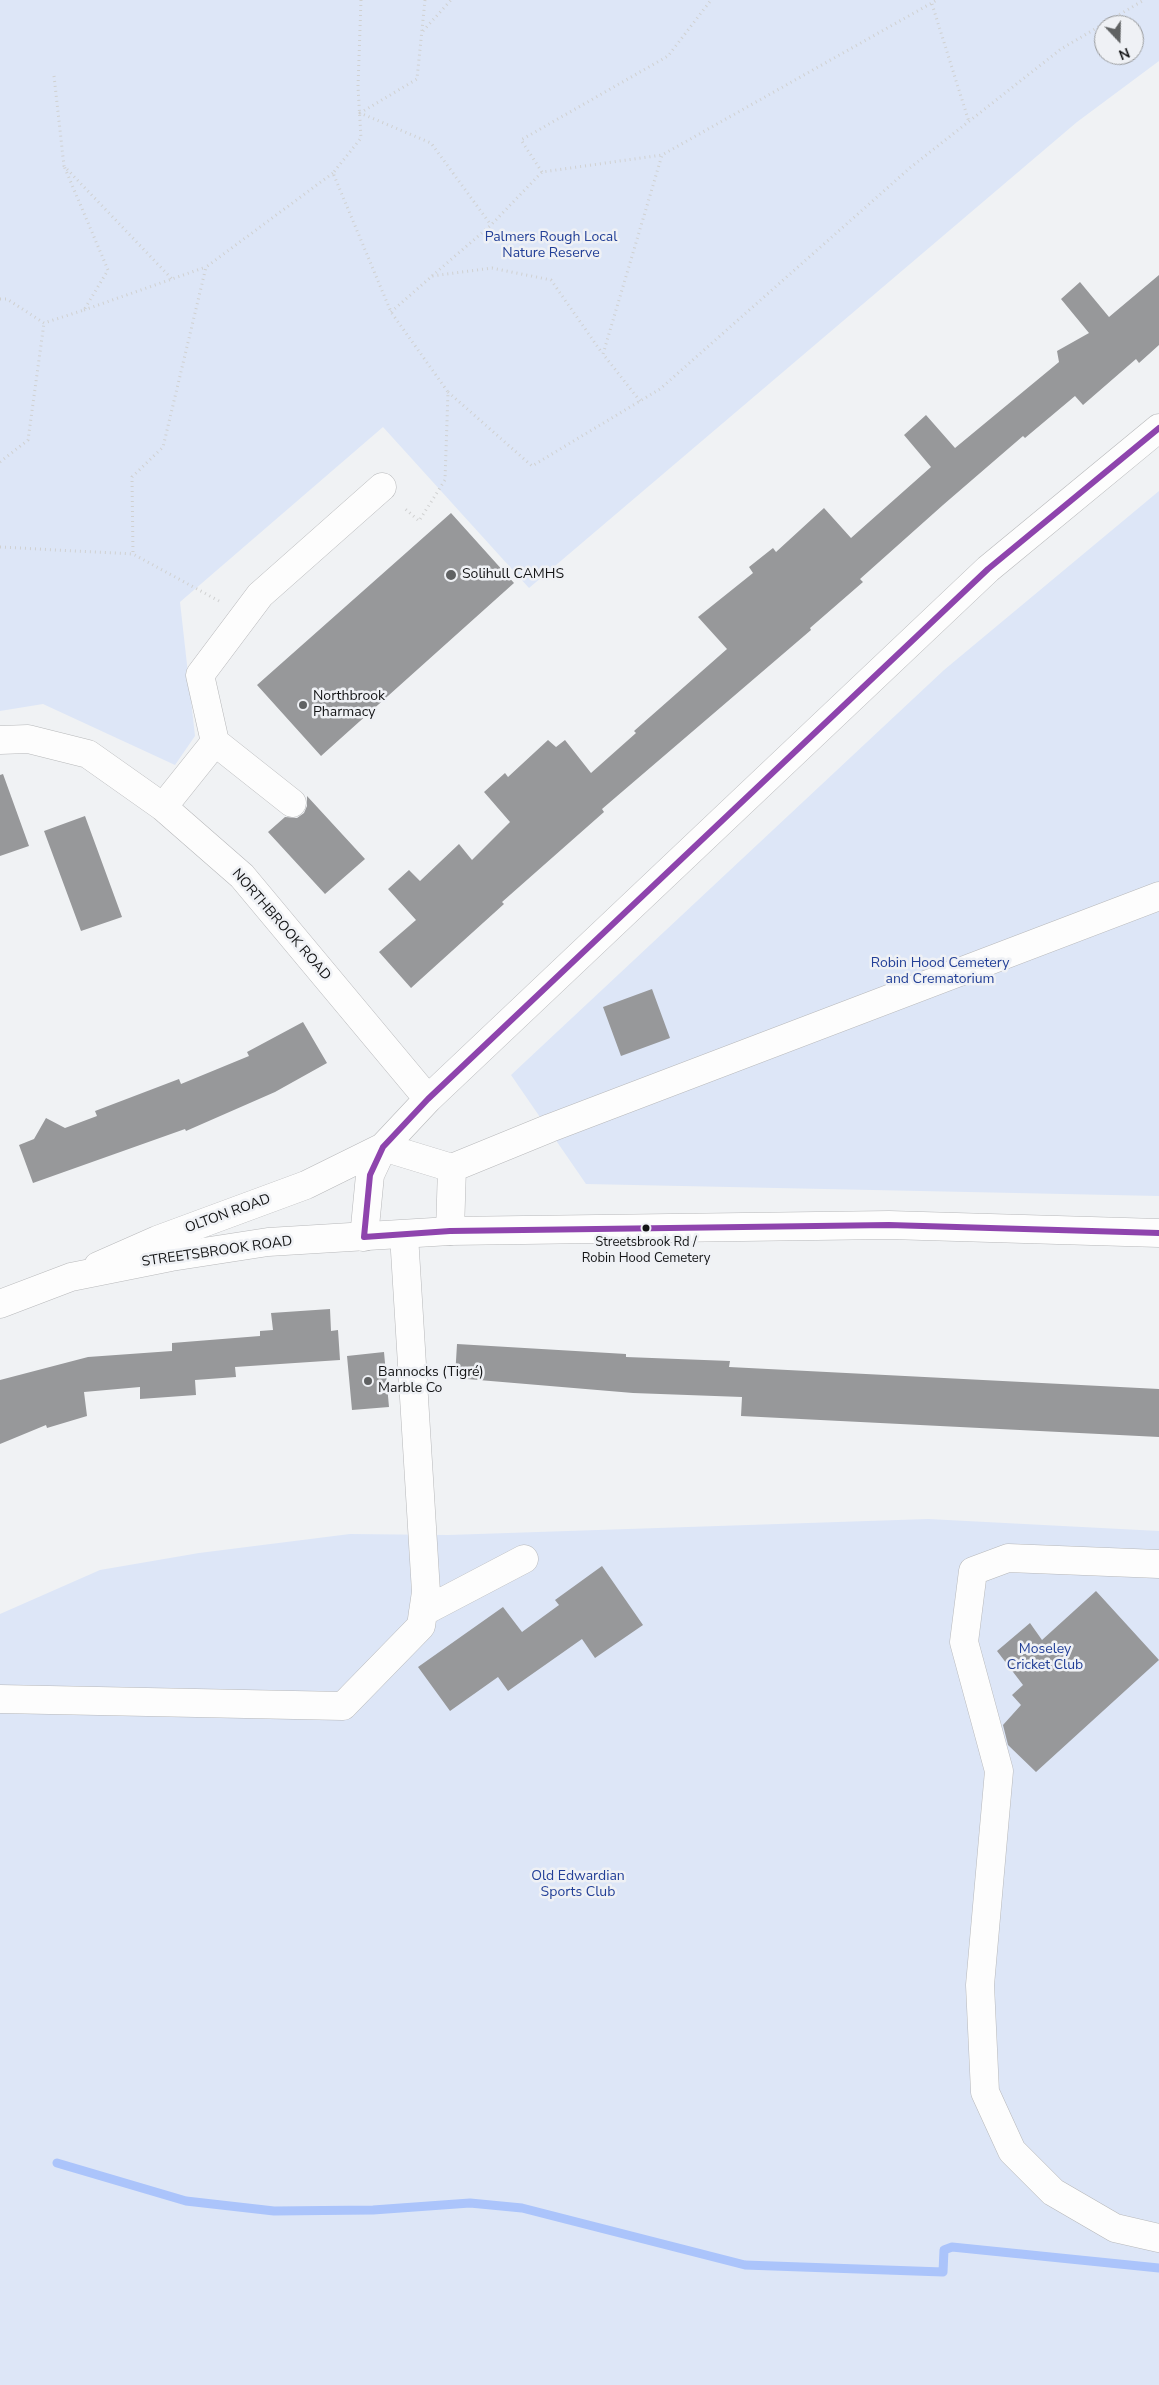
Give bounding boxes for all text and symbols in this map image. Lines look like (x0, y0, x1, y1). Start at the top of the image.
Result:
north arrow (1094, 15, 1144, 65)
text: N (1116, 43, 1133, 64)
park label: Palmers Rough Local Nature Reserve (485, 230, 617, 262)
place label: Solihull CAMHS (462, 567, 564, 583)
marker: Solihull CAMHS (444, 568, 458, 582)
place label: Northbrook Pharmacy (313, 689, 385, 722)
marker: Northbrook Pharmacy (297, 699, 309, 711)
street label: NORTHBROOK ROAD (228, 866, 334, 984)
park label: Robin Hood Cemetery and Crematorium (871, 956, 1009, 989)
street label: OLTON ROAD (183, 1191, 273, 1237)
marker: Streetsbrook Rd / Robin Hood Cemetery (641, 1223, 651, 1233)
street label: STREETSBROOK ROAD (141, 1233, 293, 1271)
place label: Streetsbrook Rd / Robin Hood Cemetery (582, 1235, 710, 1266)
place label: Bannocks (Tigré) Marble Co (378, 1365, 484, 1398)
marker: Bannocks (Tigré) Marble Co (362, 1375, 374, 1387)
park label: Moseley Cricket Club (1007, 1642, 1083, 1674)
park label: Old Edwardian Sports Club (531, 1869, 625, 1901)

